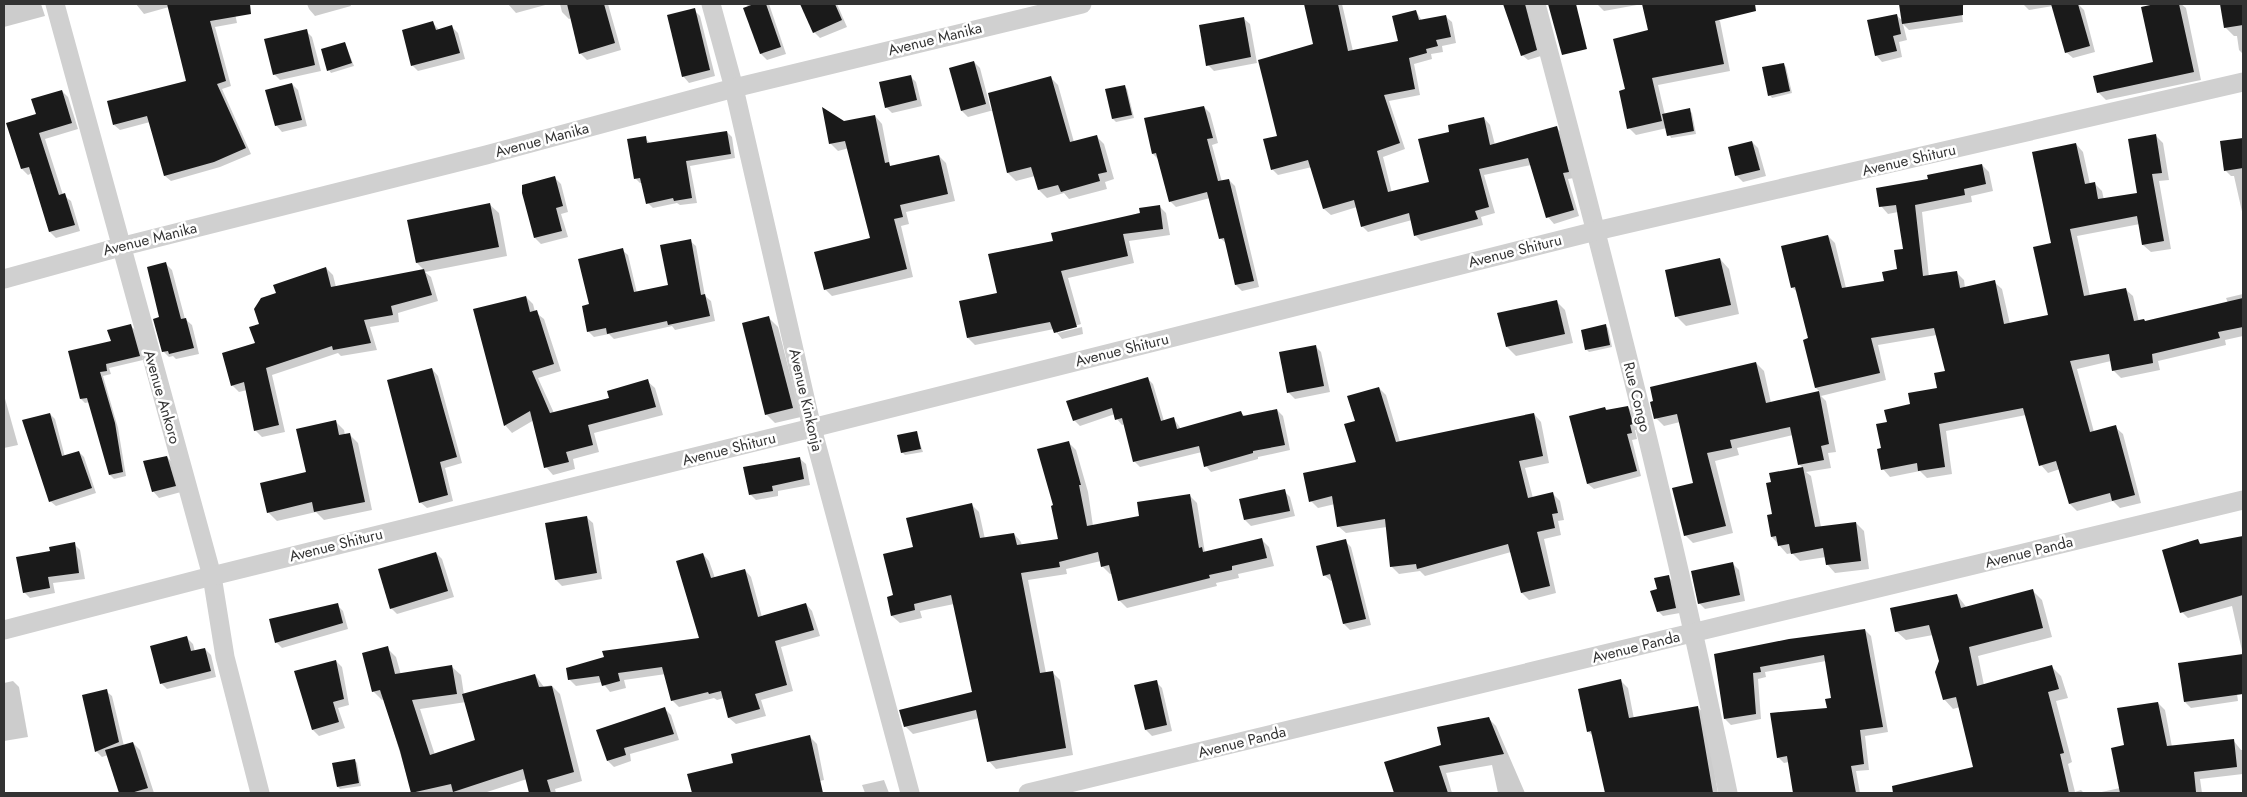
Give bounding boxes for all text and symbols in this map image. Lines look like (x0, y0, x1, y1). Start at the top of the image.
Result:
street label: Avenue Manika (886, 17, 984, 61)
street label: Avenue Manika (493, 117, 591, 163)
street label: Avenue Shituru (1860, 139, 1958, 181)
street label: Avenue Manika (101, 217, 199, 261)
street label: Avenue Shituru (1466, 229, 1564, 273)
street label: Avenue Shituru (1073, 328, 1171, 372)
street label: Avenue Kinkonja (783, 346, 829, 454)
street label: Avenue Ankoro (138, 347, 186, 447)
street label: Rue Congo (1618, 360, 1656, 434)
street label: Avenue Shituru (680, 427, 778, 471)
street label: Avenue Shituru (287, 523, 385, 567)
street label: Avenue Panda (1983, 530, 2075, 574)
street label: Avenue Panda (1590, 625, 1682, 669)
street label: Avenue Panda (1196, 720, 1288, 764)

